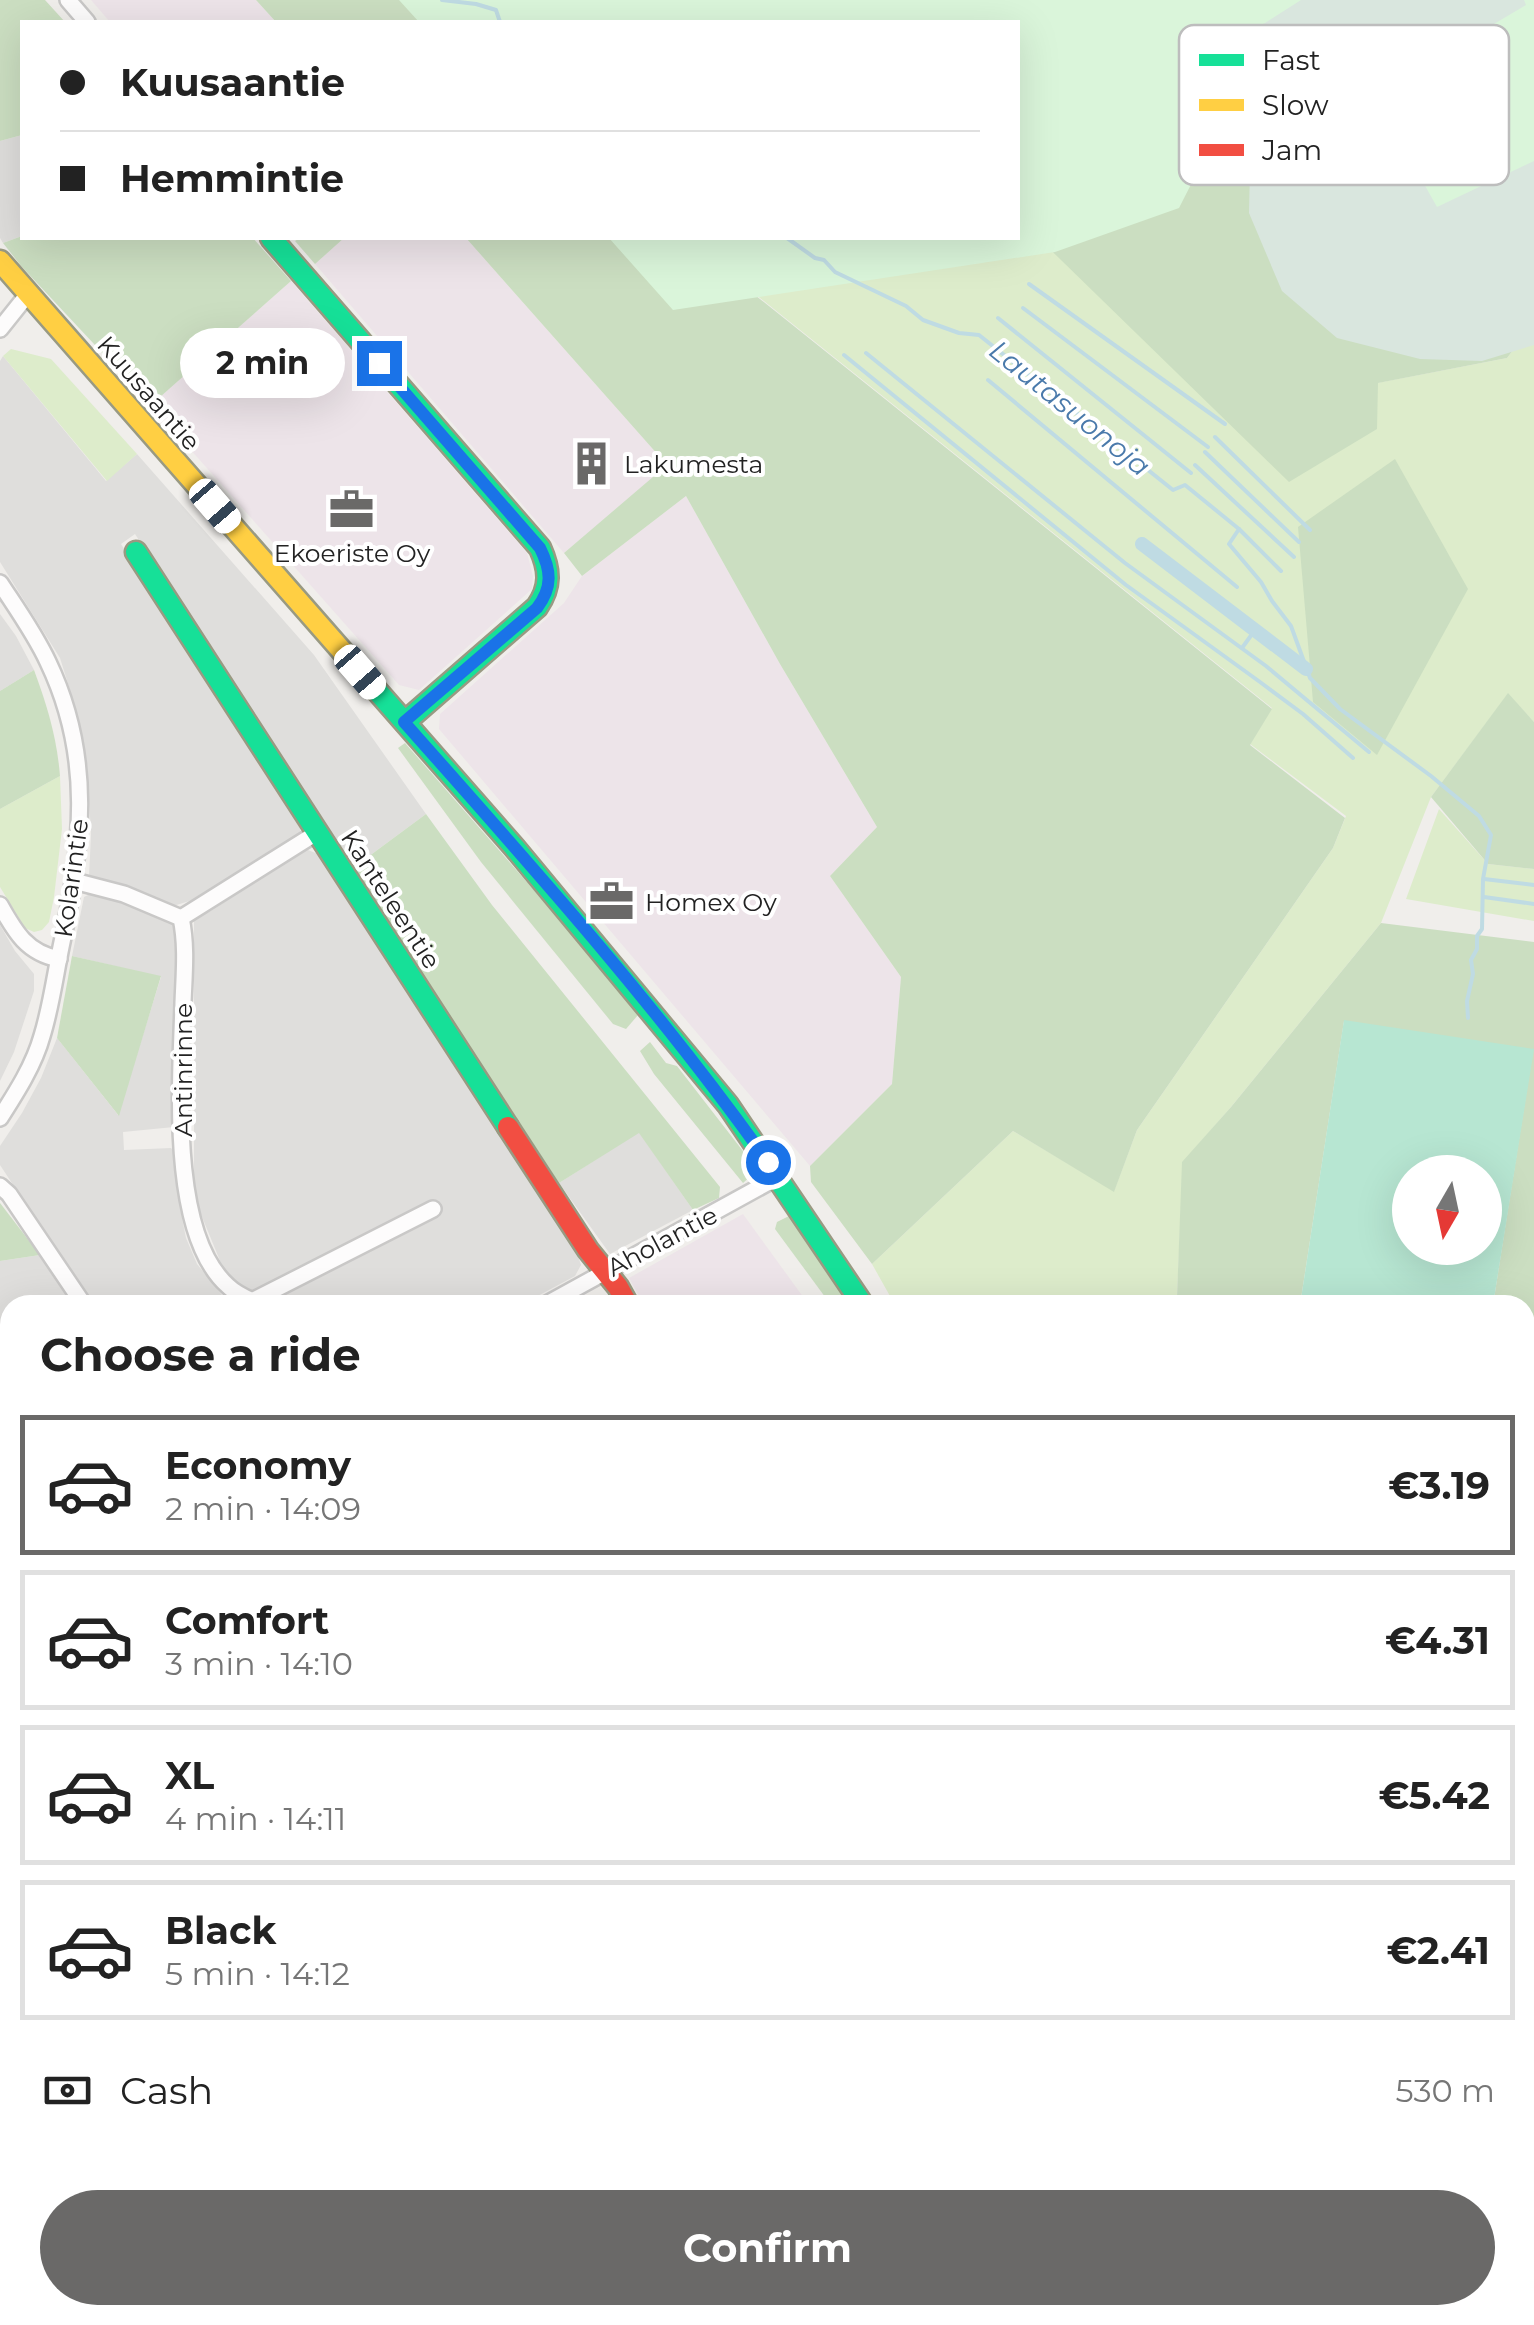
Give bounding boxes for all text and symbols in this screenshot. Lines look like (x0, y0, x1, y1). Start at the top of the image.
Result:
legend (1179, 25, 1509, 185)
text: Fast (1262, 43, 1321, 77)
text: Kuusaantie (120, 59, 345, 106)
text: Slow (1262, 88, 1329, 122)
text: Jam (1261, 133, 1322, 167)
text: Hemmintie (120, 155, 344, 202)
callout: 2 min (179, 328, 344, 398)
street label: Kuusaantie (91, 330, 207, 456)
water label: Lautasuonoja (983, 333, 1157, 483)
route end (357, 341, 402, 386)
text: 2 min (216, 343, 309, 382)
building icon: Lakumesta (567, 440, 615, 488)
place label: Lakumesta (624, 449, 763, 479)
car (184, 474, 246, 538)
office icon: Ekoeriste Oy (328, 485, 376, 533)
place label: Ekoeriste Oy (274, 538, 431, 568)
car (329, 640, 391, 704)
street label: Kolarintie (48, 817, 94, 939)
street label: Kanteleentie (335, 824, 447, 974)
office icon: Homex Oy (588, 878, 636, 926)
place label: Homex Oy (645, 887, 777, 917)
street label: Antinrinne (168, 1003, 198, 1137)
route start (746, 1140, 791, 1185)
north arrow (1392, 1155, 1502, 1265)
map controls (1392, 1155, 1502, 1265)
street label: Aholantie (602, 1199, 722, 1283)
text: Choose a ride (40, 1327, 361, 1382)
icon: car (45, 1440, 135, 1530)
text: Economy (165, 1442, 351, 1489)
text: €3.19 (1388, 1462, 1490, 1509)
text: 2 min · 14:09 (165, 1489, 361, 1528)
icon: car (45, 1595, 135, 1685)
text: Comfort (165, 1597, 329, 1644)
text: €4.31 (1385, 1617, 1490, 1664)
text: 3 min · 14:10 (165, 1644, 353, 1683)
icon: car (45, 1750, 135, 1840)
text: XL (165, 1752, 214, 1799)
text: €5.42 (1378, 1772, 1490, 1819)
text: 4 min · 14:11 (165, 1799, 346, 1838)
icon: car (45, 1905, 135, 1995)
text: Black (165, 1907, 276, 1954)
text: €2.41 (1386, 1927, 1490, 1974)
text: 5 min · 14:12 (165, 1954, 350, 1993)
icon: cash (40, 2063, 95, 2118)
text: Cash (120, 2067, 213, 2114)
text: 530 m (1395, 2071, 1495, 2110)
button: Confirm (40, 2190, 1495, 2305)

